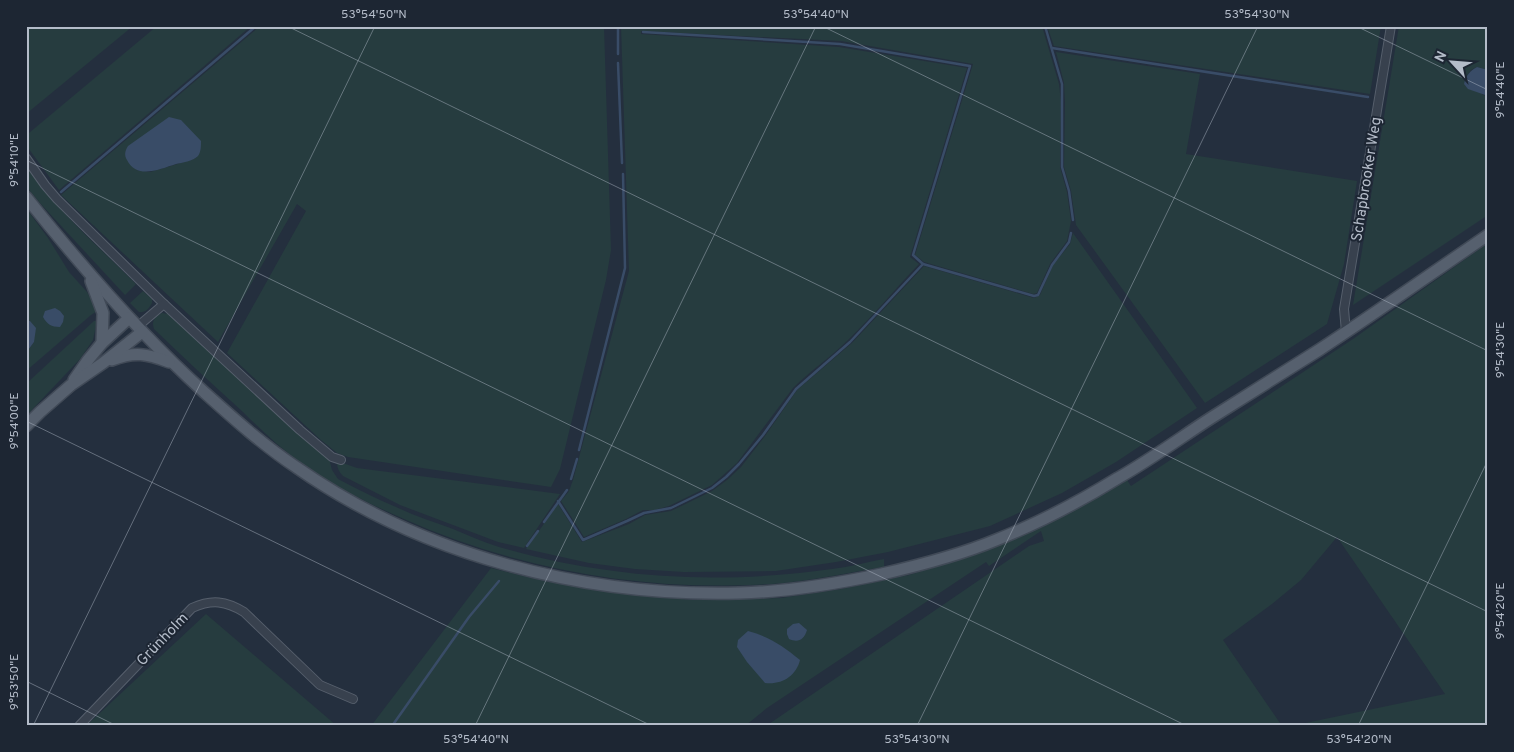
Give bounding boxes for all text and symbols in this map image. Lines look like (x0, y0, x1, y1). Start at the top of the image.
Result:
text: 53°54'50"N (341, 7, 407, 23)
text: 53°54'40"N (783, 7, 849, 23)
text: 53°54'30"N (1224, 7, 1290, 23)
north arrow (1426, 38, 1476, 88)
text: N (1432, 49, 1452, 65)
text: 9°54'40"E (1493, 62, 1509, 118)
street label: Schapbrooker Weg (1348, 116, 1387, 243)
text: 9°54'10"E (7, 133, 23, 187)
text: 9°54'30"E (1493, 322, 1509, 378)
text: 9°54'00"E (7, 392, 23, 450)
text: 9°54'20"E (1493, 583, 1509, 639)
street label: Grünholm (133, 609, 193, 671)
text: 9°53'50"E (7, 654, 23, 710)
text: 53°54'40"N (443, 732, 509, 748)
text: 53°54'30"N (884, 732, 950, 748)
text: 53°54'20"N (1326, 732, 1392, 748)

